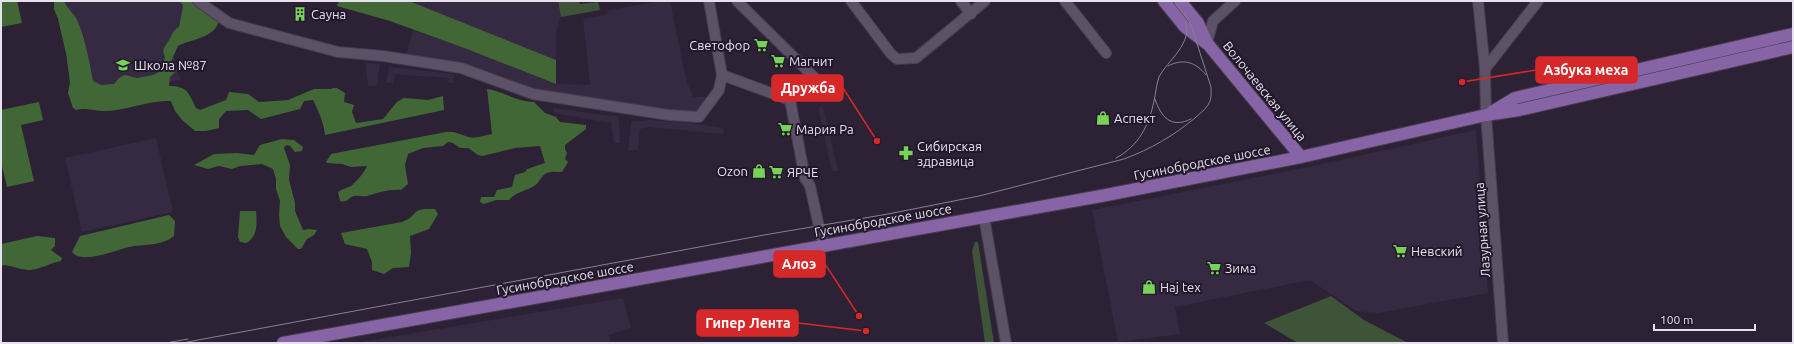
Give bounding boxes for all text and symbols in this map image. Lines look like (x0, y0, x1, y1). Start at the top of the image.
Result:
building icon: Сауна (292, 6, 308, 22)
place label: Сауна (311, 7, 346, 21)
supermarket icon: Светофор (753, 37, 769, 53)
place label: Светофор (689, 38, 750, 52)
street label: Волочаевская улица (1221, 38, 1309, 144)
supermarket icon: Магнит (770, 53, 786, 69)
place label: Магнит (789, 54, 834, 68)
school or university icon: Школа №87 (115, 57, 131, 73)
callout: Азбука меха (1536, 57, 1637, 83)
place label: Школа №87 (134, 58, 207, 72)
text: Азбука меха (1544, 62, 1628, 78)
callout: Дружба (772, 75, 843, 101)
text: Дружба (781, 80, 835, 96)
shop icon: Аспект (1095, 110, 1111, 126)
place label: Аспект (1114, 111, 1156, 125)
supermarket icon: Мария Ра (777, 121, 793, 137)
place label: Мария Ра (796, 122, 854, 136)
place label: Сибирская здравица (917, 139, 982, 168)
street label: Гусинобродское шоссе (1132, 142, 1272, 182)
pharmacy icon: Сибирская здравица (898, 145, 914, 161)
shop icon: Ozon (751, 163, 767, 179)
place label: Ozon (717, 164, 748, 178)
supermarket icon: ЯРЧЕ (768, 164, 784, 180)
place label: ЯРЧЕ (787, 165, 818, 179)
street label: Лазурная улица (1472, 182, 1492, 278)
street label: Гусинобродское шоссе (813, 201, 953, 239)
supermarket icon: Невский (1392, 243, 1408, 259)
place label: Невский (1411, 244, 1463, 258)
callout: Алоэ (774, 251, 825, 277)
text: Алоэ (782, 256, 816, 272)
street label: Гусинобродское шоссе (495, 259, 635, 297)
supermarket icon: Зима (1206, 260, 1222, 276)
place label: Зима (1225, 261, 1256, 275)
shop icon: Haj tex (1141, 279, 1157, 295)
place label: Haj tex (1160, 280, 1201, 294)
scale bar (1654, 306, 1755, 332)
callout: Гипер Лента (697, 310, 798, 336)
text: 100 m (1660, 313, 1693, 326)
text: Гипер Лента (705, 315, 791, 331)

